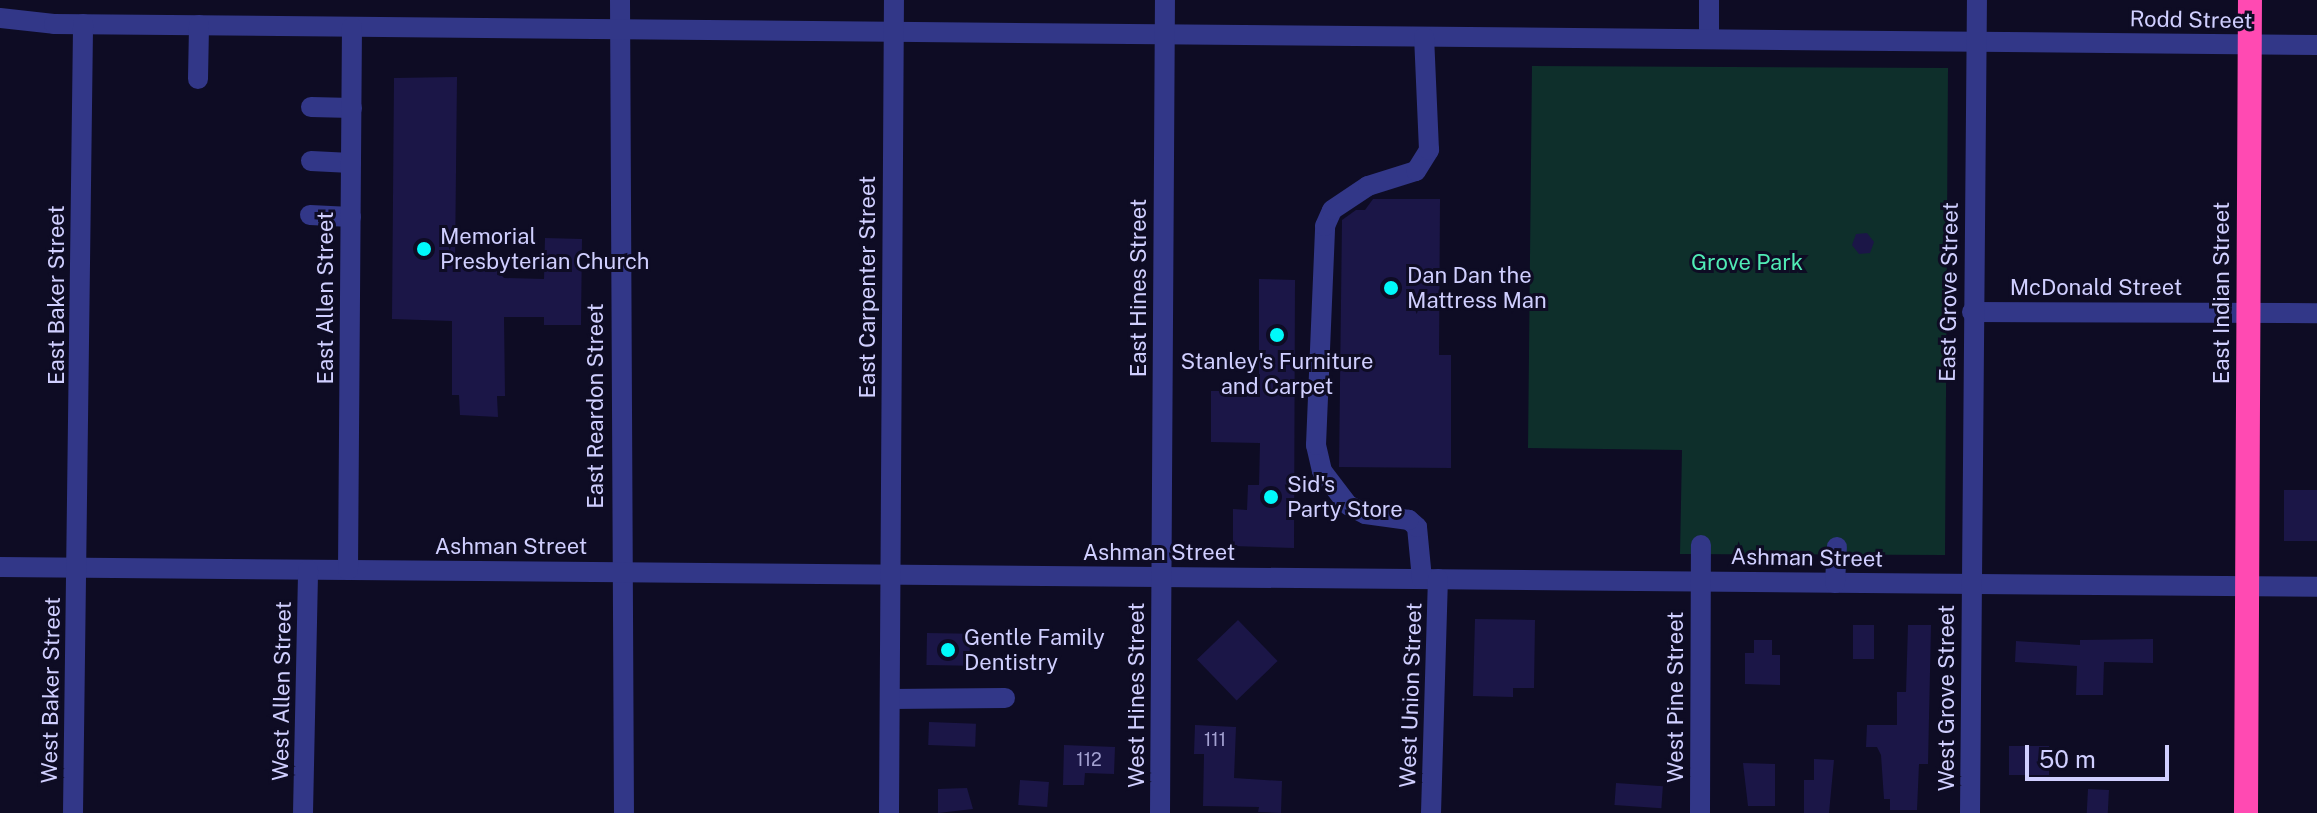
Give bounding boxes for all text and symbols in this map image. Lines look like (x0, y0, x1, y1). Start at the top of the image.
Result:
street label: Rodd Street (2129, 6, 2253, 34)
street label: East Carpenter Street (855, 176, 881, 398)
street label: East Hines Street (1126, 199, 1152, 377)
street label: East Grove Street (1934, 202, 1964, 382)
street label: East Indian Street (2209, 202, 2235, 384)
street label: East Baker Street (44, 205, 70, 385)
street label: East Allen Street (313, 211, 339, 385)
place label: Memorial Presbyterian Church (440, 223, 649, 274)
marker: Memorial Presbyterian Church (415, 240, 433, 258)
park label: Grove Park (1691, 250, 1803, 276)
place label: Dan Dan the Mattress Man (1407, 262, 1547, 314)
street label: McDonald Street (2010, 275, 2182, 301)
marker: Dan Dan the Mattress Man (1382, 279, 1400, 297)
street label: East Reardon Street (583, 303, 609, 509)
marker: Stanley's Furniture and Carpet (1268, 326, 1286, 344)
place label: Stanley's Furniture and Carpet (1180, 348, 1374, 400)
place label: Sid's Party Store (1287, 471, 1403, 522)
marker: Sid's Party Store (1262, 488, 1280, 506)
street label: Ashman Street (435, 534, 587, 560)
street label: Ashman Street (1083, 540, 1235, 566)
street label: Ashman Street (1730, 543, 1884, 573)
street label: West Baker Street (36, 596, 66, 784)
street label: West Allen Street (267, 601, 297, 781)
street label: West Hines Street (1124, 602, 1150, 788)
street label: West Union Street (1395, 602, 1427, 788)
street label: West Grove Street (1934, 605, 1960, 791)
street label: West Pine Street (1663, 611, 1689, 783)
place label: Gentle Family Dentistry (964, 624, 1105, 676)
marker: Gentle Family Dentistry (939, 641, 957, 659)
house number: 111 (1204, 729, 1226, 751)
scale bar (2029, 729, 2173, 779)
text: 50 m (2039, 745, 2096, 773)
house number: 112 (1076, 749, 1102, 771)

